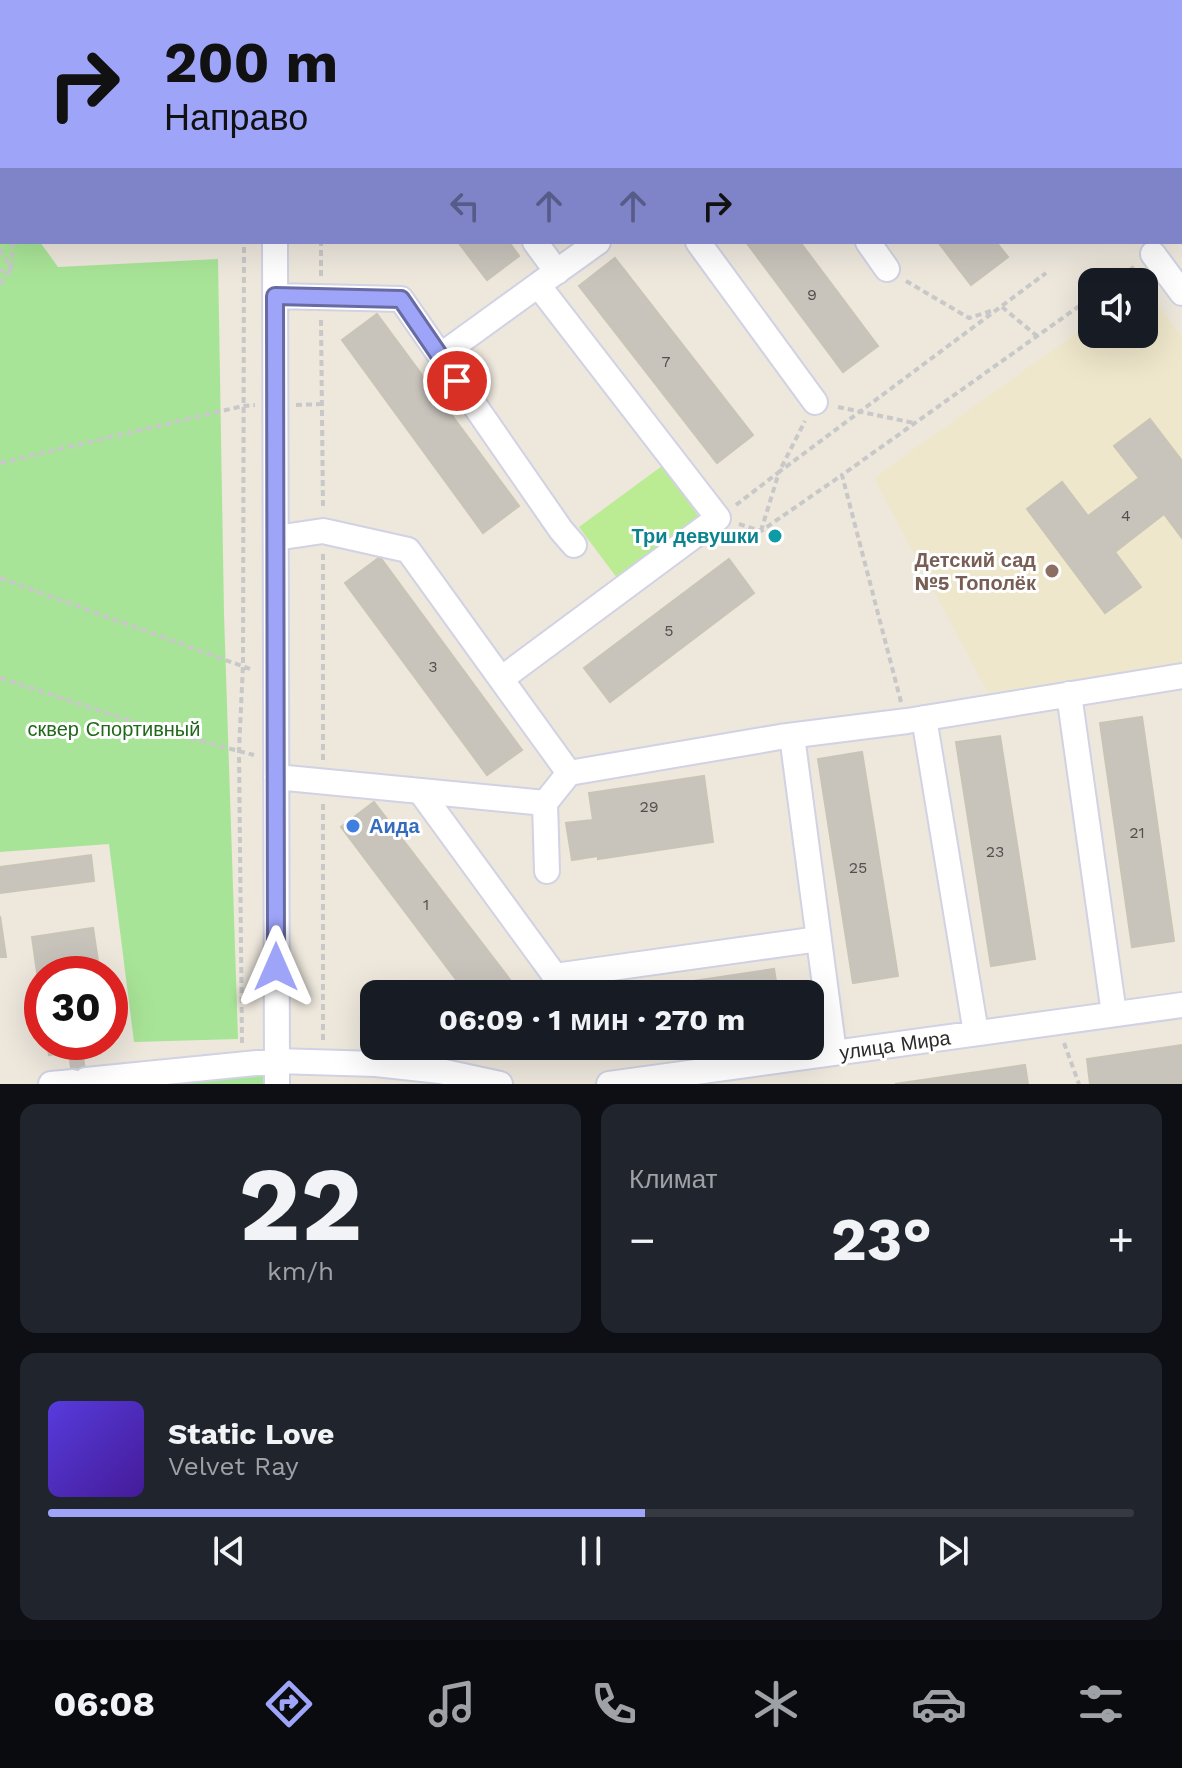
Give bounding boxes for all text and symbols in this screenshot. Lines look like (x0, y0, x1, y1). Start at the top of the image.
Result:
text: 200 m (164, 30, 338, 96)
icon: right (32, 32, 136, 136)
text: Направо (164, 97, 308, 139)
icon: left (443, 184, 487, 228)
icon: ahead (527, 184, 571, 228)
icon: ahead (611, 184, 655, 228)
icon: right (695, 184, 739, 228)
map controls (1078, 268, 1158, 348)
button: sound (1078, 268, 1158, 348)
house number: 9 (807, 285, 817, 304)
pin (423, 347, 491, 415)
house number: 7 (662, 352, 671, 371)
icon: arrive (435, 359, 479, 403)
house number: 4 (1121, 506, 1131, 525)
place label: Три девушки (632, 524, 759, 548)
marker: Три девушки (766, 527, 784, 545)
place label: Детский сад №5 Тополёк (914, 548, 1037, 595)
marker: Детский сад №5 Тополёк (1043, 562, 1061, 580)
house number: 5 (664, 621, 674, 640)
house number: 3 (428, 657, 438, 676)
park label: сквер Спортивный (28, 717, 200, 741)
house number: 29 (639, 797, 659, 816)
place label: Аида (369, 814, 420, 838)
marker: Аида (344, 817, 362, 835)
house number: 21 (1129, 823, 1145, 842)
house number: 23 (986, 842, 1004, 861)
house number: 25 (849, 858, 867, 877)
house number: 1 (423, 895, 429, 914)
position arrow (234, 925, 318, 1009)
speed limit sign: 30 (24, 956, 128, 1060)
text: 06:09 · 1 мин · 270 m (439, 1002, 745, 1037)
street label: улица Мира (838, 1025, 953, 1065)
text: 22 (239, 1143, 362, 1265)
text: Климат (629, 1164, 718, 1194)
text: 23° (831, 1204, 932, 1275)
text: − (629, 1214, 656, 1266)
text: + (1107, 1214, 1134, 1266)
text: km/h (267, 1256, 334, 1286)
text: Static Love (168, 1416, 334, 1451)
text: Velvet Ray (168, 1451, 299, 1481)
icon: previous (207, 1529, 251, 1573)
icon: pause (569, 1529, 613, 1573)
icon: next (931, 1529, 975, 1573)
icon: directions (261, 1676, 317, 1732)
icon: music (424, 1676, 480, 1732)
icon: phone (586, 1676, 642, 1732)
icon: climate (748, 1676, 804, 1732)
icon: car (911, 1676, 967, 1732)
icon: filters (1073, 1676, 1129, 1732)
text: 06:08 (53, 1683, 155, 1725)

